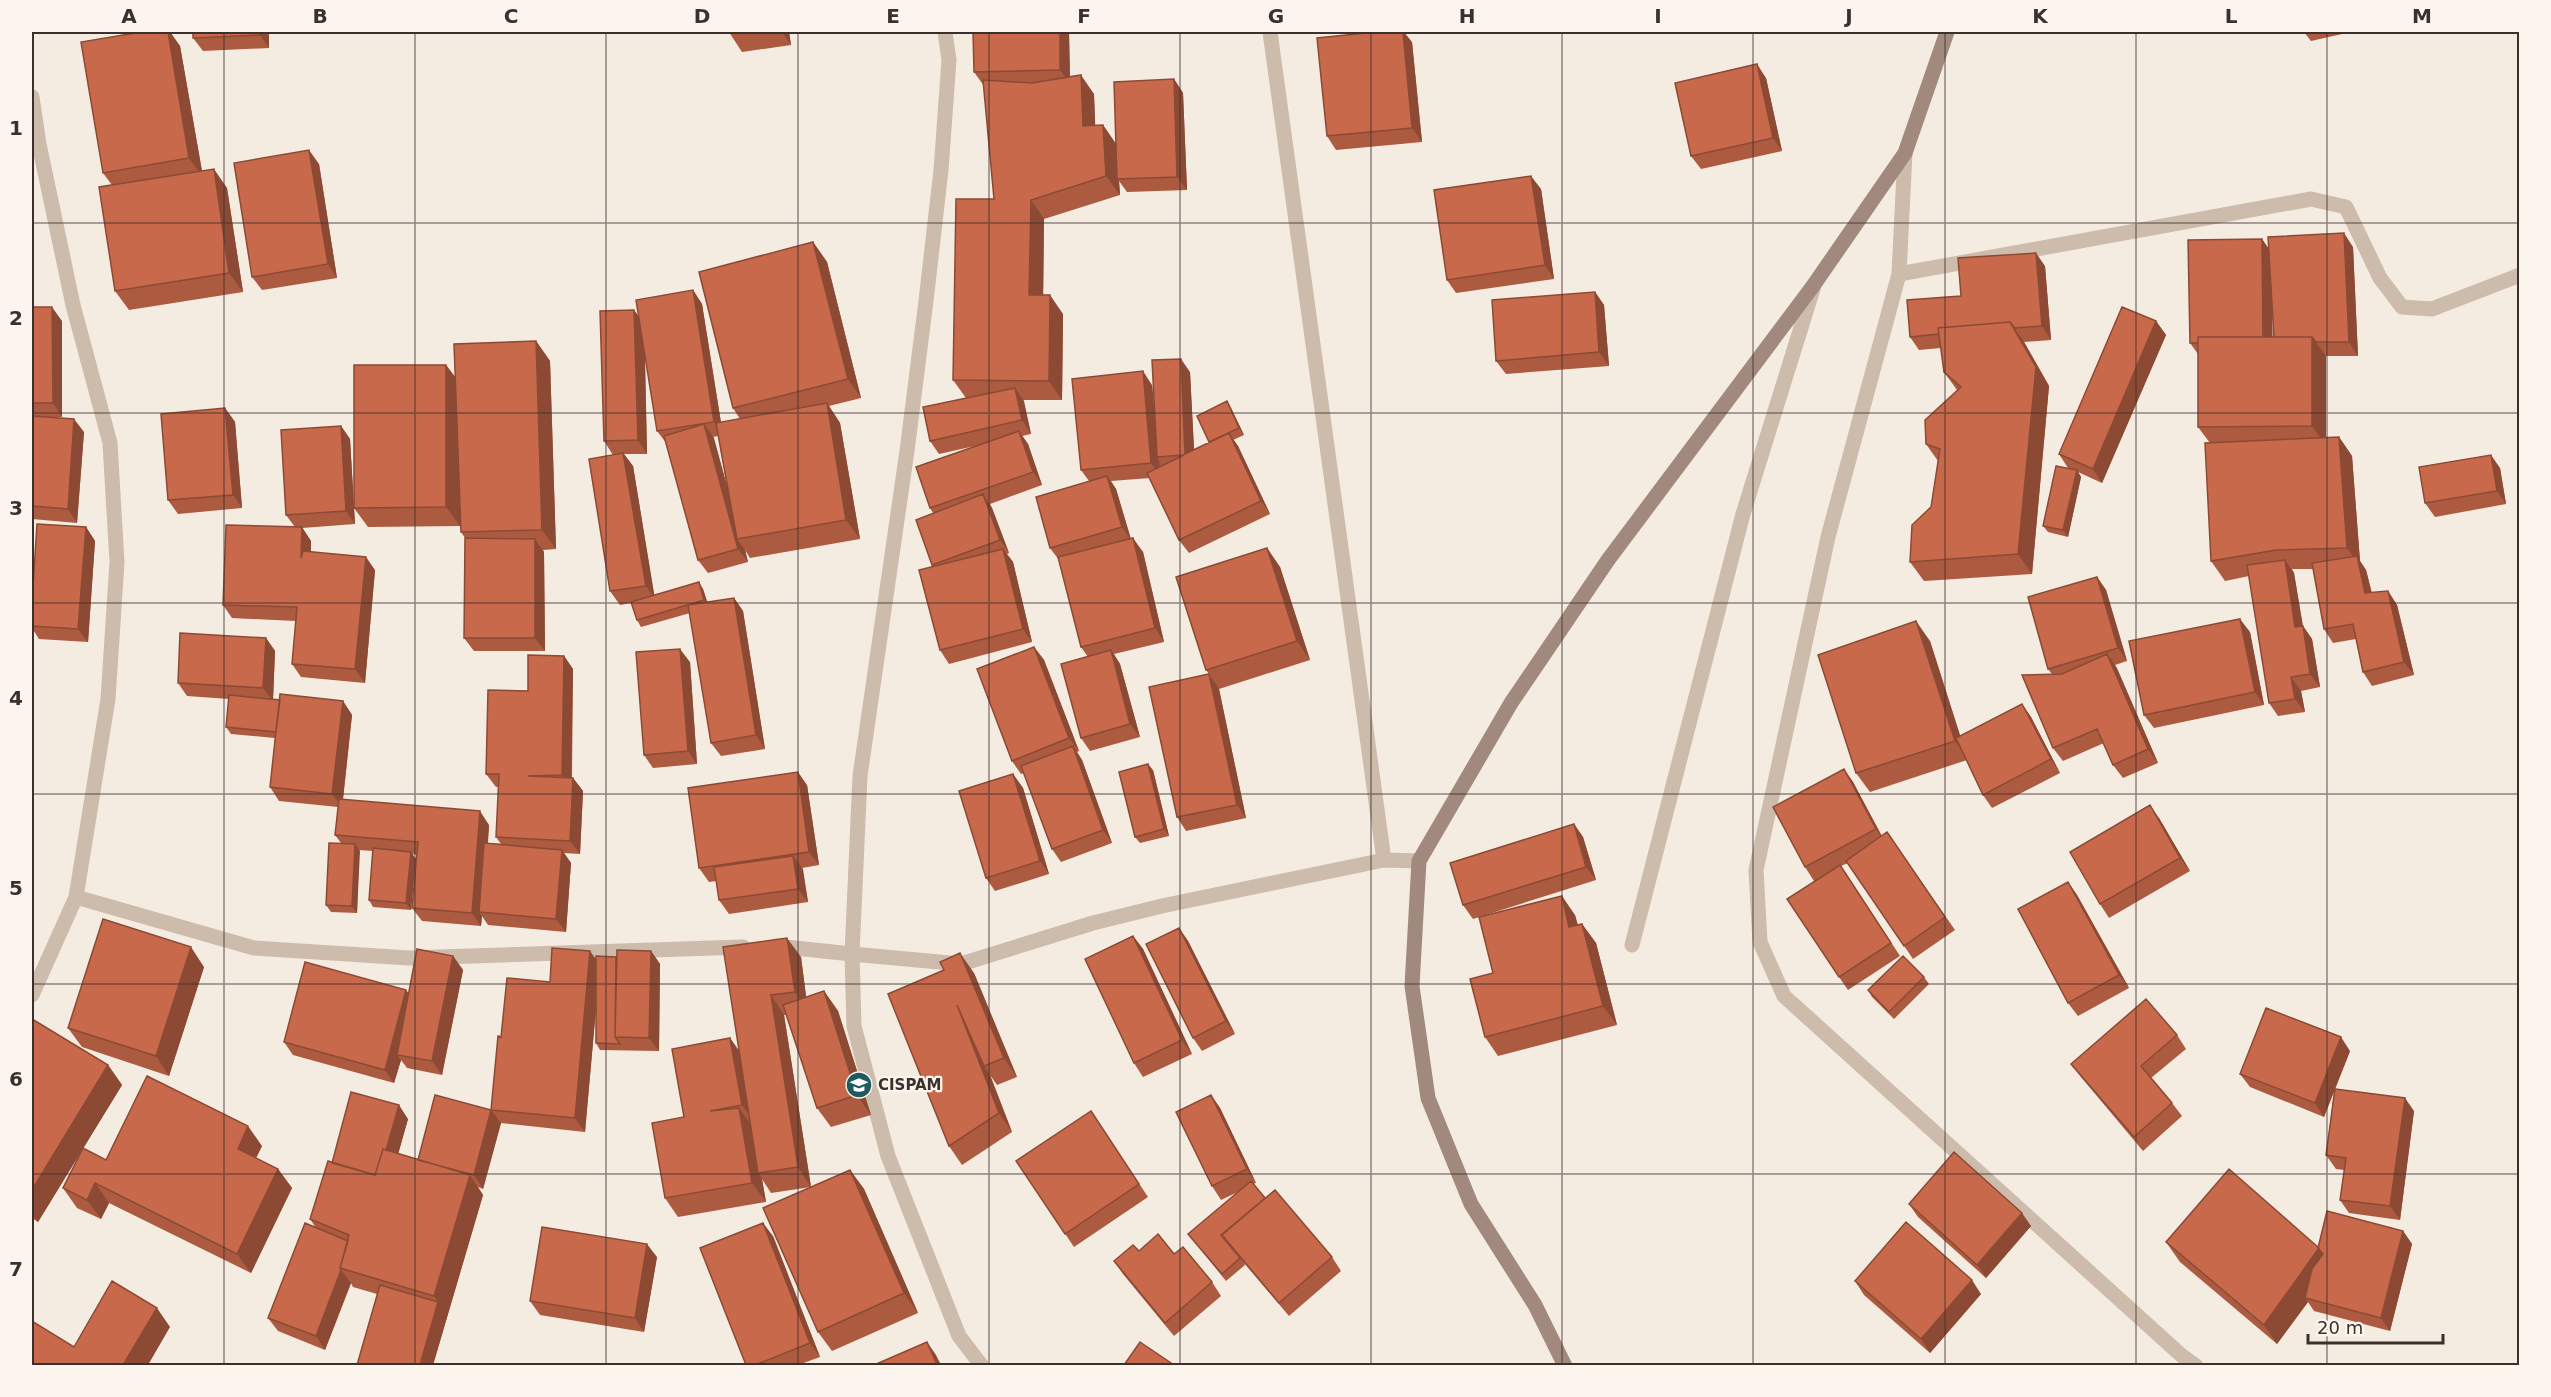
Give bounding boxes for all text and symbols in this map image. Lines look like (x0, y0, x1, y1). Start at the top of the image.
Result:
text: A (121, 4, 137, 28)
text: B (312, 4, 328, 28)
text: C (504, 4, 518, 28)
text: D (694, 4, 710, 28)
text: E (886, 4, 900, 28)
text: F (1077, 4, 1091, 28)
text: G (1268, 4, 1284, 28)
text: H (1459, 4, 1475, 28)
text: I (1654, 4, 1662, 28)
text: J (1843, 4, 1853, 28)
text: K (2032, 4, 2049, 28)
text: L (2225, 4, 2238, 28)
text: M (2412, 4, 2432, 28)
text: 1 (9, 116, 23, 140)
text: 2 (9, 306, 23, 330)
text: 3 (9, 496, 23, 520)
text: 4 (9, 686, 23, 710)
text: 5 (9, 876, 23, 900)
text: 6 (9, 1067, 23, 1091)
school or university icon: CISPAM (844, 1070, 874, 1100)
place label: CISPAM (878, 1076, 942, 1094)
text: 7 (9, 1257, 23, 1281)
scale bar (2308, 1307, 2443, 1345)
text: 20 m (2317, 1317, 2363, 1338)

